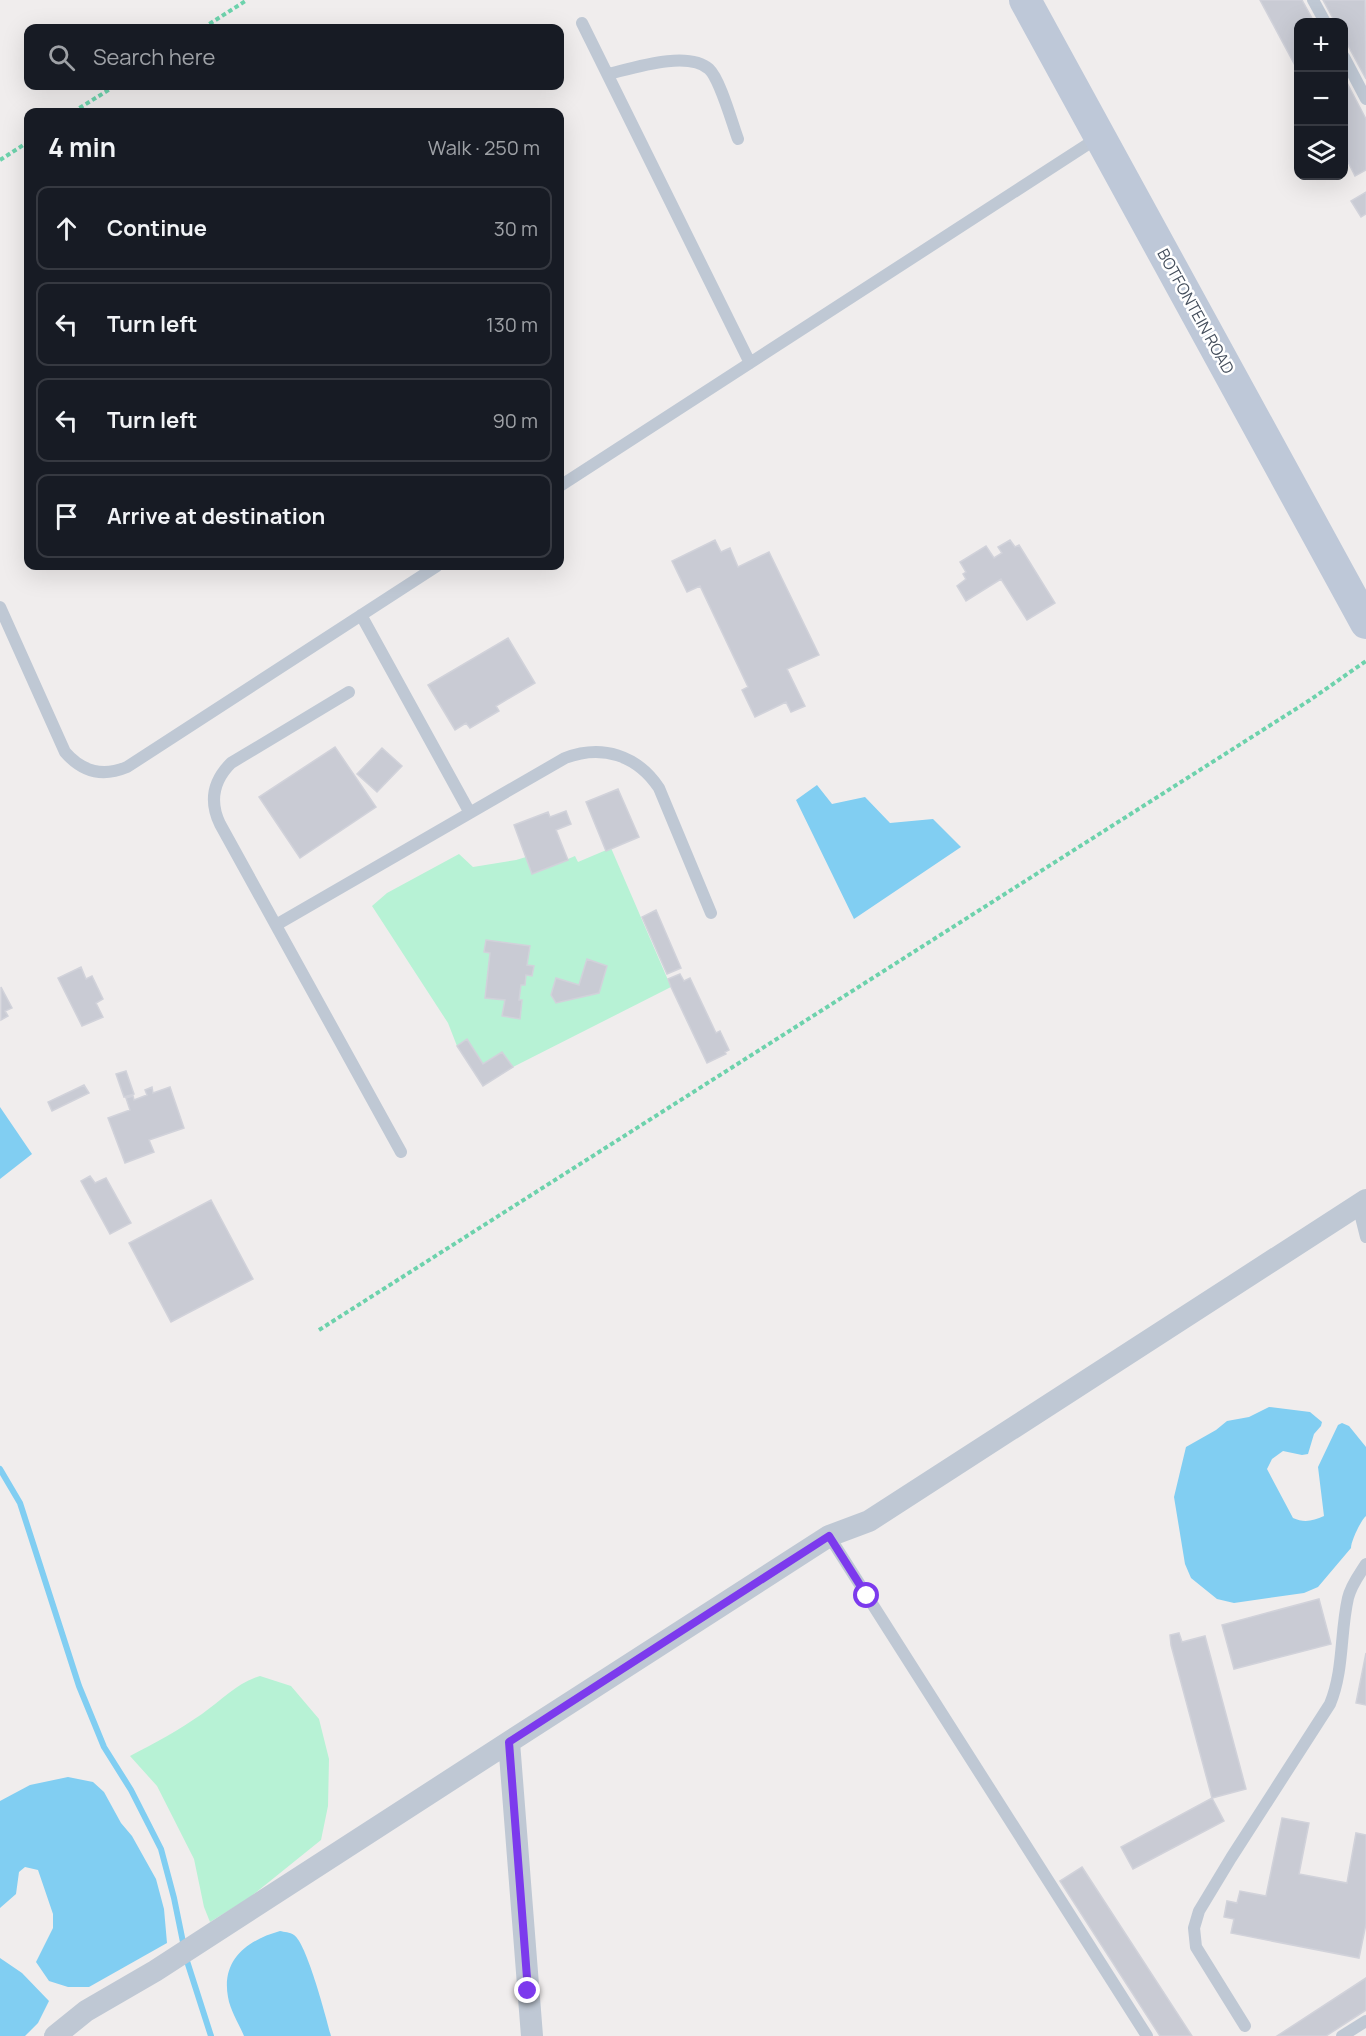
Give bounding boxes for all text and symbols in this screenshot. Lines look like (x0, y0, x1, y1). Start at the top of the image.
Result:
map controls (1294, 18, 1348, 180)
button: + (1294, 18, 1348, 72)
search box (24, 24, 564, 90)
icon: search (45, 41, 78, 74)
text: Search here (93, 42, 215, 72)
button: − (1294, 72, 1348, 126)
button: layers (1294, 126, 1348, 180)
text: 4 min (48, 129, 116, 165)
text: Walk · 250 m (428, 134, 540, 161)
icon: ahead (50, 212, 83, 245)
text: Continue (107, 213, 207, 243)
text: 30 m (494, 215, 538, 242)
street label: BOTFONTEIN ROAD (1152, 244, 1240, 378)
icon: left (50, 308, 83, 341)
text: Turn left (107, 309, 197, 339)
text: 130 m (486, 311, 538, 338)
icon: left (50, 404, 83, 437)
text: Turn left (107, 405, 197, 435)
text: 90 m (492, 407, 538, 434)
icon: arrive (50, 500, 83, 533)
text: Arrive at destination (107, 501, 325, 531)
route start (853, 1582, 879, 1608)
route end (514, 1977, 540, 2003)

